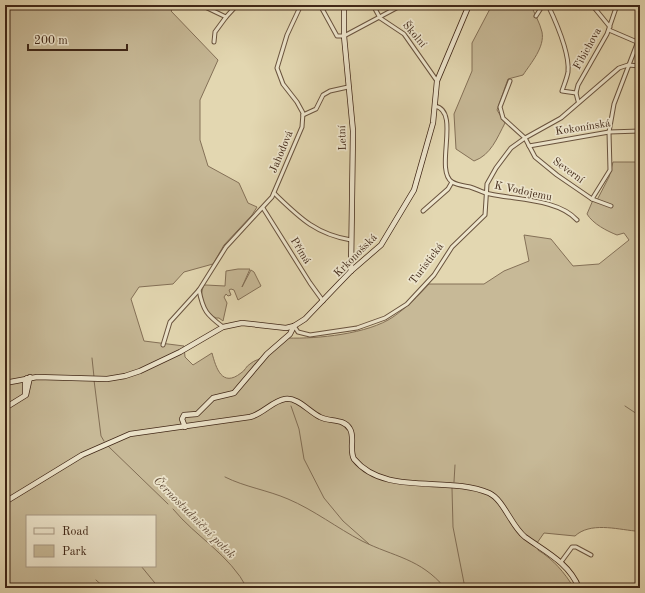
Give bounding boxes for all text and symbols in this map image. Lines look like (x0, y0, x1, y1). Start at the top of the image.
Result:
street label: Školní (400, 18, 431, 51)
scale bar (28, 26, 127, 52)
street label: Fibichova (572, 26, 604, 72)
text: 200 m (34, 35, 68, 47)
street label: Kokonínská (555, 118, 612, 138)
street label: Letní (337, 124, 349, 151)
street label: Jahodová (268, 129, 296, 175)
street label: Severní (550, 156, 586, 187)
street label: K Vodojemu (493, 181, 553, 204)
street label: Krkonošská (332, 232, 380, 280)
street label: Přímá (288, 236, 313, 267)
street label: Turistická (408, 241, 446, 287)
water label: Černostudniční potok (151, 472, 240, 561)
legend (26, 515, 156, 567)
text: Road (62, 526, 89, 538)
text: Park (62, 546, 87, 558)

